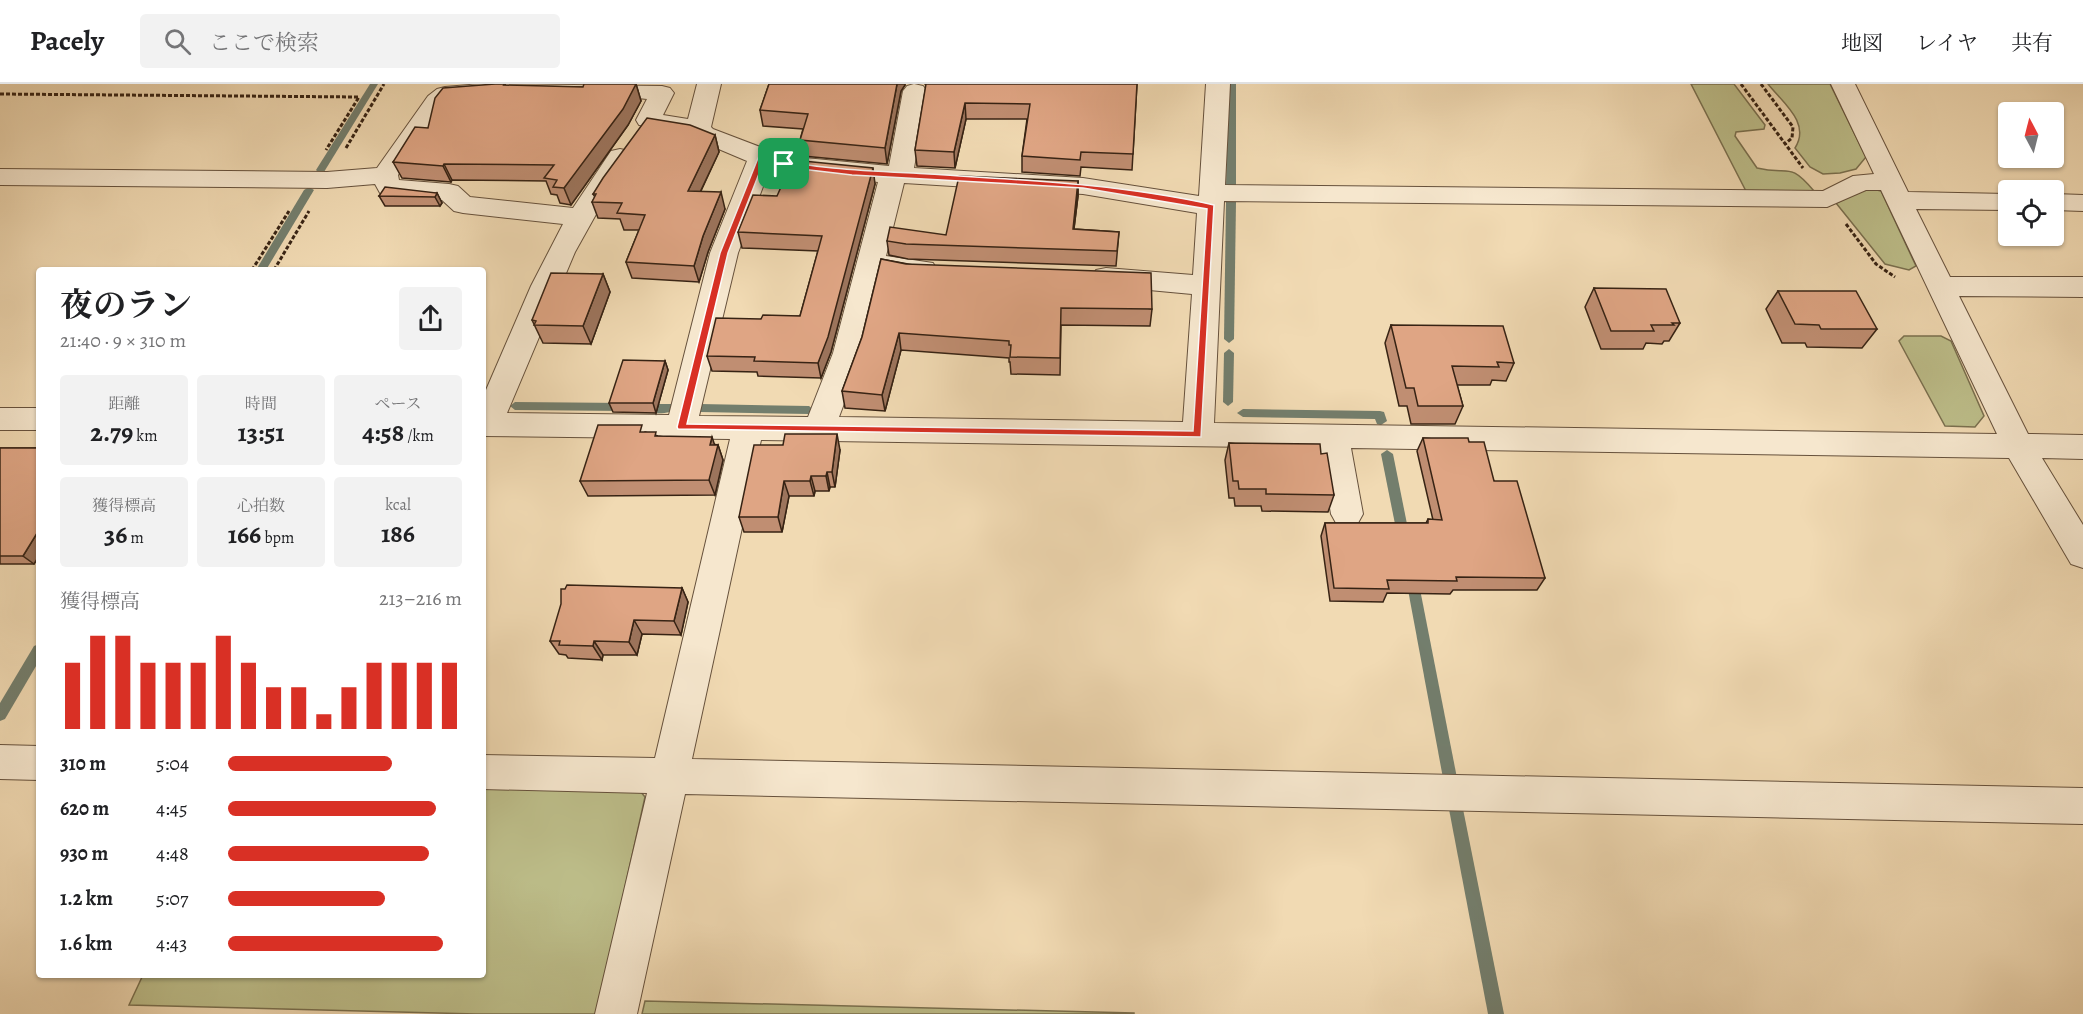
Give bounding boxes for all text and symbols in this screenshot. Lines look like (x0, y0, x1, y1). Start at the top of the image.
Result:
search box (140, 14, 560, 68)
text: Pacely (30, 22, 104, 60)
icon: search (161, 25, 194, 58)
text: ここで検索 (209, 28, 319, 58)
text: 地図 (1841, 29, 1883, 57)
text: レイヤ (1916, 29, 1978, 57)
text: 共有 (2011, 29, 2053, 57)
north arrow (1998, 102, 2064, 168)
map controls (1998, 102, 2064, 246)
pin (758, 138, 809, 189)
icon: arrive (767, 147, 800, 180)
button: locate (1998, 180, 2064, 246)
text: 夜のラン (60, 282, 192, 327)
button: share (399, 287, 462, 350)
text: 21:40 · 9 × 310 m (60, 327, 186, 354)
text: 距離 (108, 393, 140, 415)
text: 時間 (245, 393, 277, 415)
text: ペース (374, 393, 422, 415)
text: 2.79 (90, 415, 133, 450)
text: 13:51 (237, 415, 285, 450)
text: 4:58 (362, 415, 404, 450)
text: km (133, 425, 158, 447)
text: /km (404, 425, 434, 447)
text: kcal (385, 494, 411, 516)
text: 獲得標高 (92, 495, 156, 517)
text: 心拍数 (237, 495, 285, 517)
text: 186 (381, 516, 415, 551)
text: 36 (104, 517, 127, 552)
text: 166 (228, 517, 261, 552)
text: m (127, 527, 144, 549)
text: bpm (261, 527, 294, 549)
text: 213–216 m (379, 585, 462, 612)
text: 獲得標高 (60, 588, 140, 615)
text: 310 m (60, 750, 106, 777)
text: 5:04 (156, 750, 189, 777)
text: 620 m (60, 795, 109, 822)
text: 4:45 (156, 795, 187, 822)
text: 930 m (60, 840, 108, 867)
text: 4:48 (156, 840, 189, 867)
text: 1.2 km (60, 885, 113, 912)
text: 5:07 (156, 885, 188, 912)
text: 1.6 km (60, 930, 113, 957)
text: 4:43 (156, 930, 187, 957)

